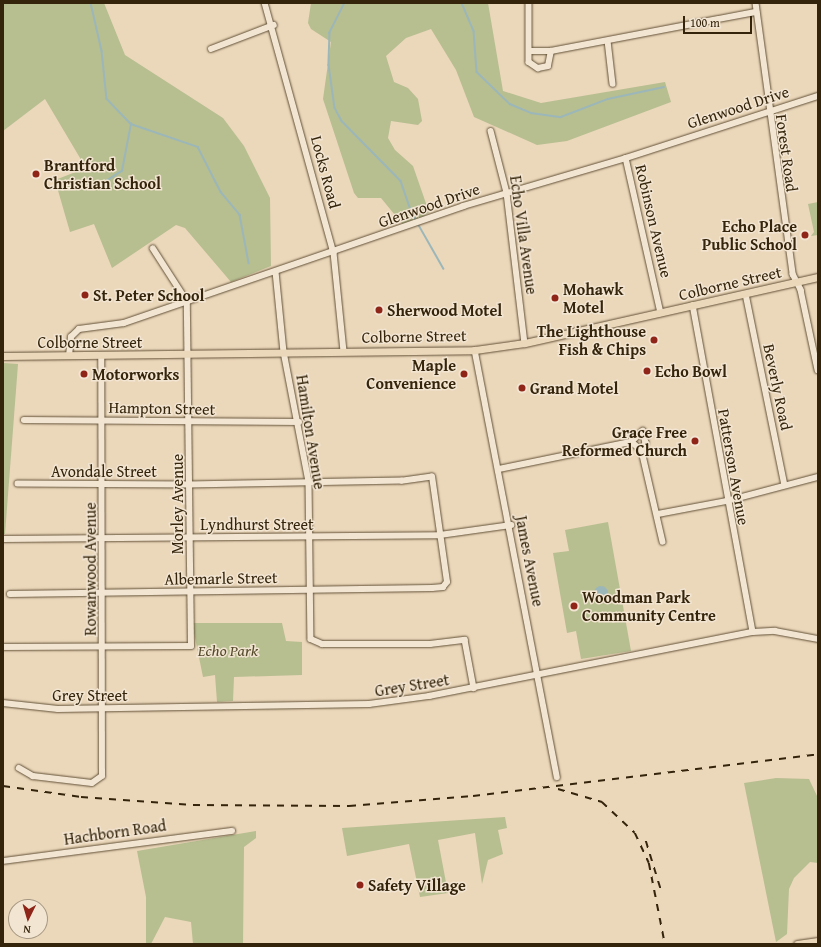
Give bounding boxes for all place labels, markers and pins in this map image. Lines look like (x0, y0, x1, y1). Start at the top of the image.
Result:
place label: Brantford Christian School (44, 155, 161, 193)
marker: Brantford Christian School (31, 169, 41, 179)
place label: Echo Place Public School (702, 216, 797, 254)
marker: Echo Place Public School (800, 230, 810, 240)
place label: Mohawk Motel (563, 279, 623, 317)
place label: St. Peter School (93, 285, 204, 305)
marker: St. Peter School (80, 290, 90, 300)
marker: Mohawk Motel (550, 293, 560, 303)
place label: Sherwood Motel (387, 300, 502, 320)
marker: Sherwood Motel (374, 305, 384, 315)
place label: The Lighthouse Fish & Chips (537, 321, 646, 359)
marker: The Lighthouse Fish & Chips (649, 335, 659, 345)
place label: Maple Convenience (366, 355, 456, 393)
place label: Echo Bowl (655, 361, 727, 381)
place label: Motorworks (92, 364, 179, 384)
marker: Echo Bowl (642, 366, 652, 376)
marker: Motorworks (79, 369, 89, 379)
marker: Maple Convenience (459, 369, 469, 379)
place label: Grand Motel (530, 378, 618, 398)
marker: Grand Motel (517, 383, 527, 393)
place label: Grace Free Reformed Church (562, 422, 687, 460)
marker: Grace Free Reformed Church (690, 436, 700, 446)
place label: Woodman Park Community Centre (582, 587, 716, 625)
marker: Woodman Park Community Centre (569, 601, 579, 611)
place label: Safety Village (368, 875, 466, 895)
marker: Safety Village (355, 880, 365, 890)

